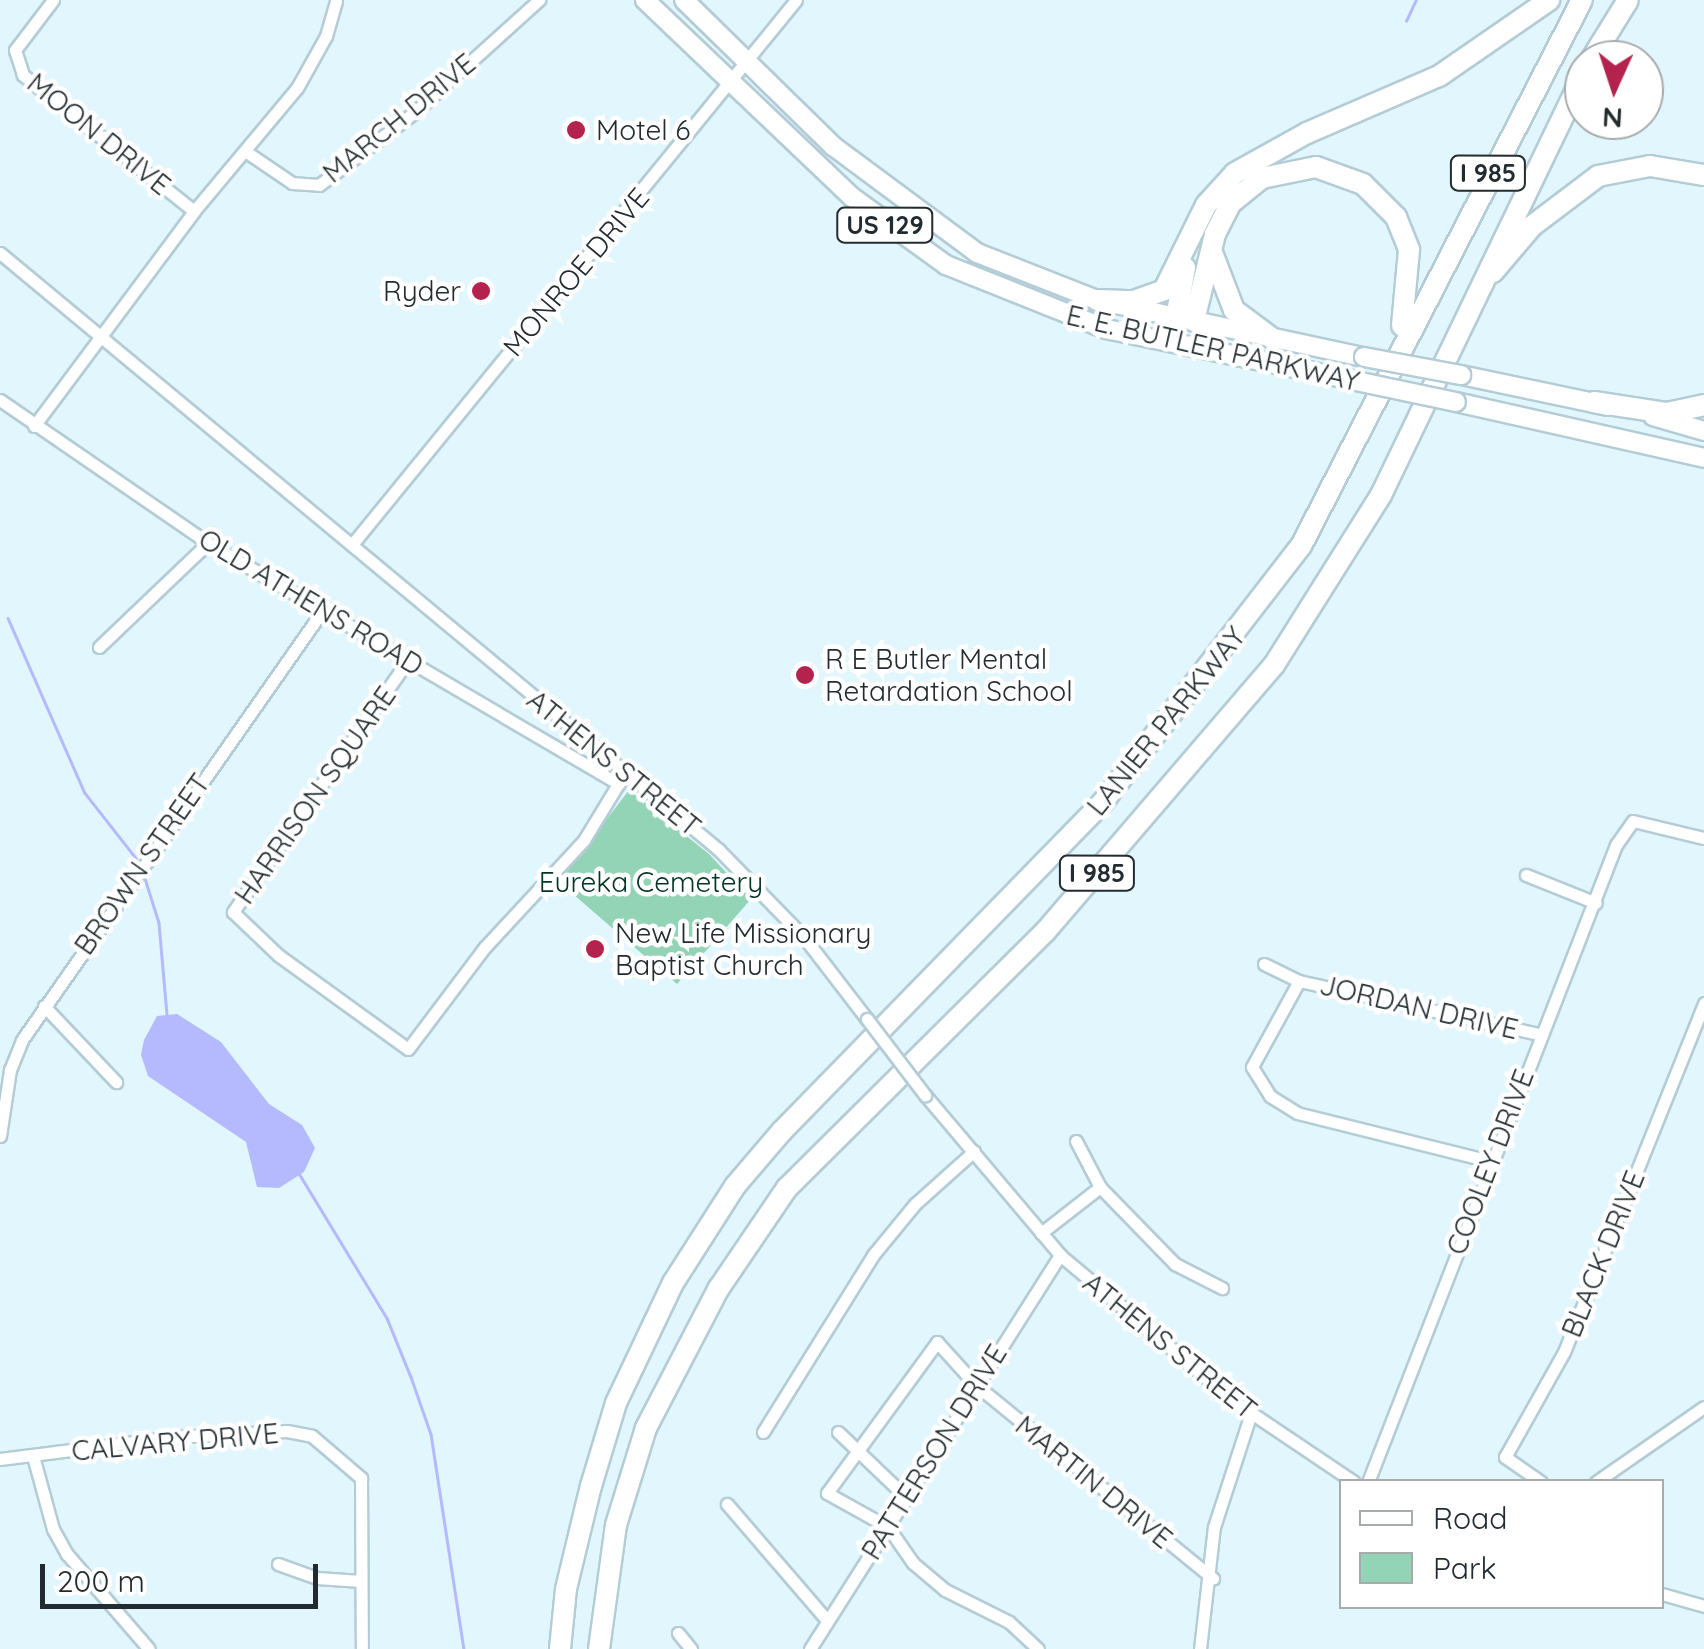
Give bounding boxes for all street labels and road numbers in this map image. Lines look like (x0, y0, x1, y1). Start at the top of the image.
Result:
street label: MARCH DRIVE (316, 46, 482, 190)
street label: MOON DRIVE (21, 66, 177, 202)
road number: I 985 (1448, 153, 1528, 193)
street label: MONROE DRIVE (496, 181, 656, 363)
road number: US 129 (835, 205, 935, 245)
street label: E. E. BUTLER PARKWAY (1063, 298, 1363, 398)
street label: OLD ATHENS ROAD (193, 522, 429, 682)
street label: LANIER PARKWAY (1080, 620, 1252, 822)
street label: HARRISON SQUARE (227, 680, 403, 910)
street label: ATHENS STREET (520, 683, 708, 843)
street label: BROWN STREET (67, 767, 217, 961)
road number: I 985 (1057, 853, 1137, 893)
street label: JORDAN DRIVE (1316, 968, 1522, 1046)
street label: COOLEY DRIVE (1439, 1065, 1541, 1259)
street label: BLACK DRIVE (1554, 1166, 1652, 1342)
street label: ATHENS STREET (1076, 1266, 1264, 1426)
street label: PATTERSON DRIVE (854, 1338, 1014, 1566)
street label: MARTIN DRIVE (1009, 1409, 1179, 1555)
street label: CALVARY DRIVE (70, 1416, 280, 1468)

